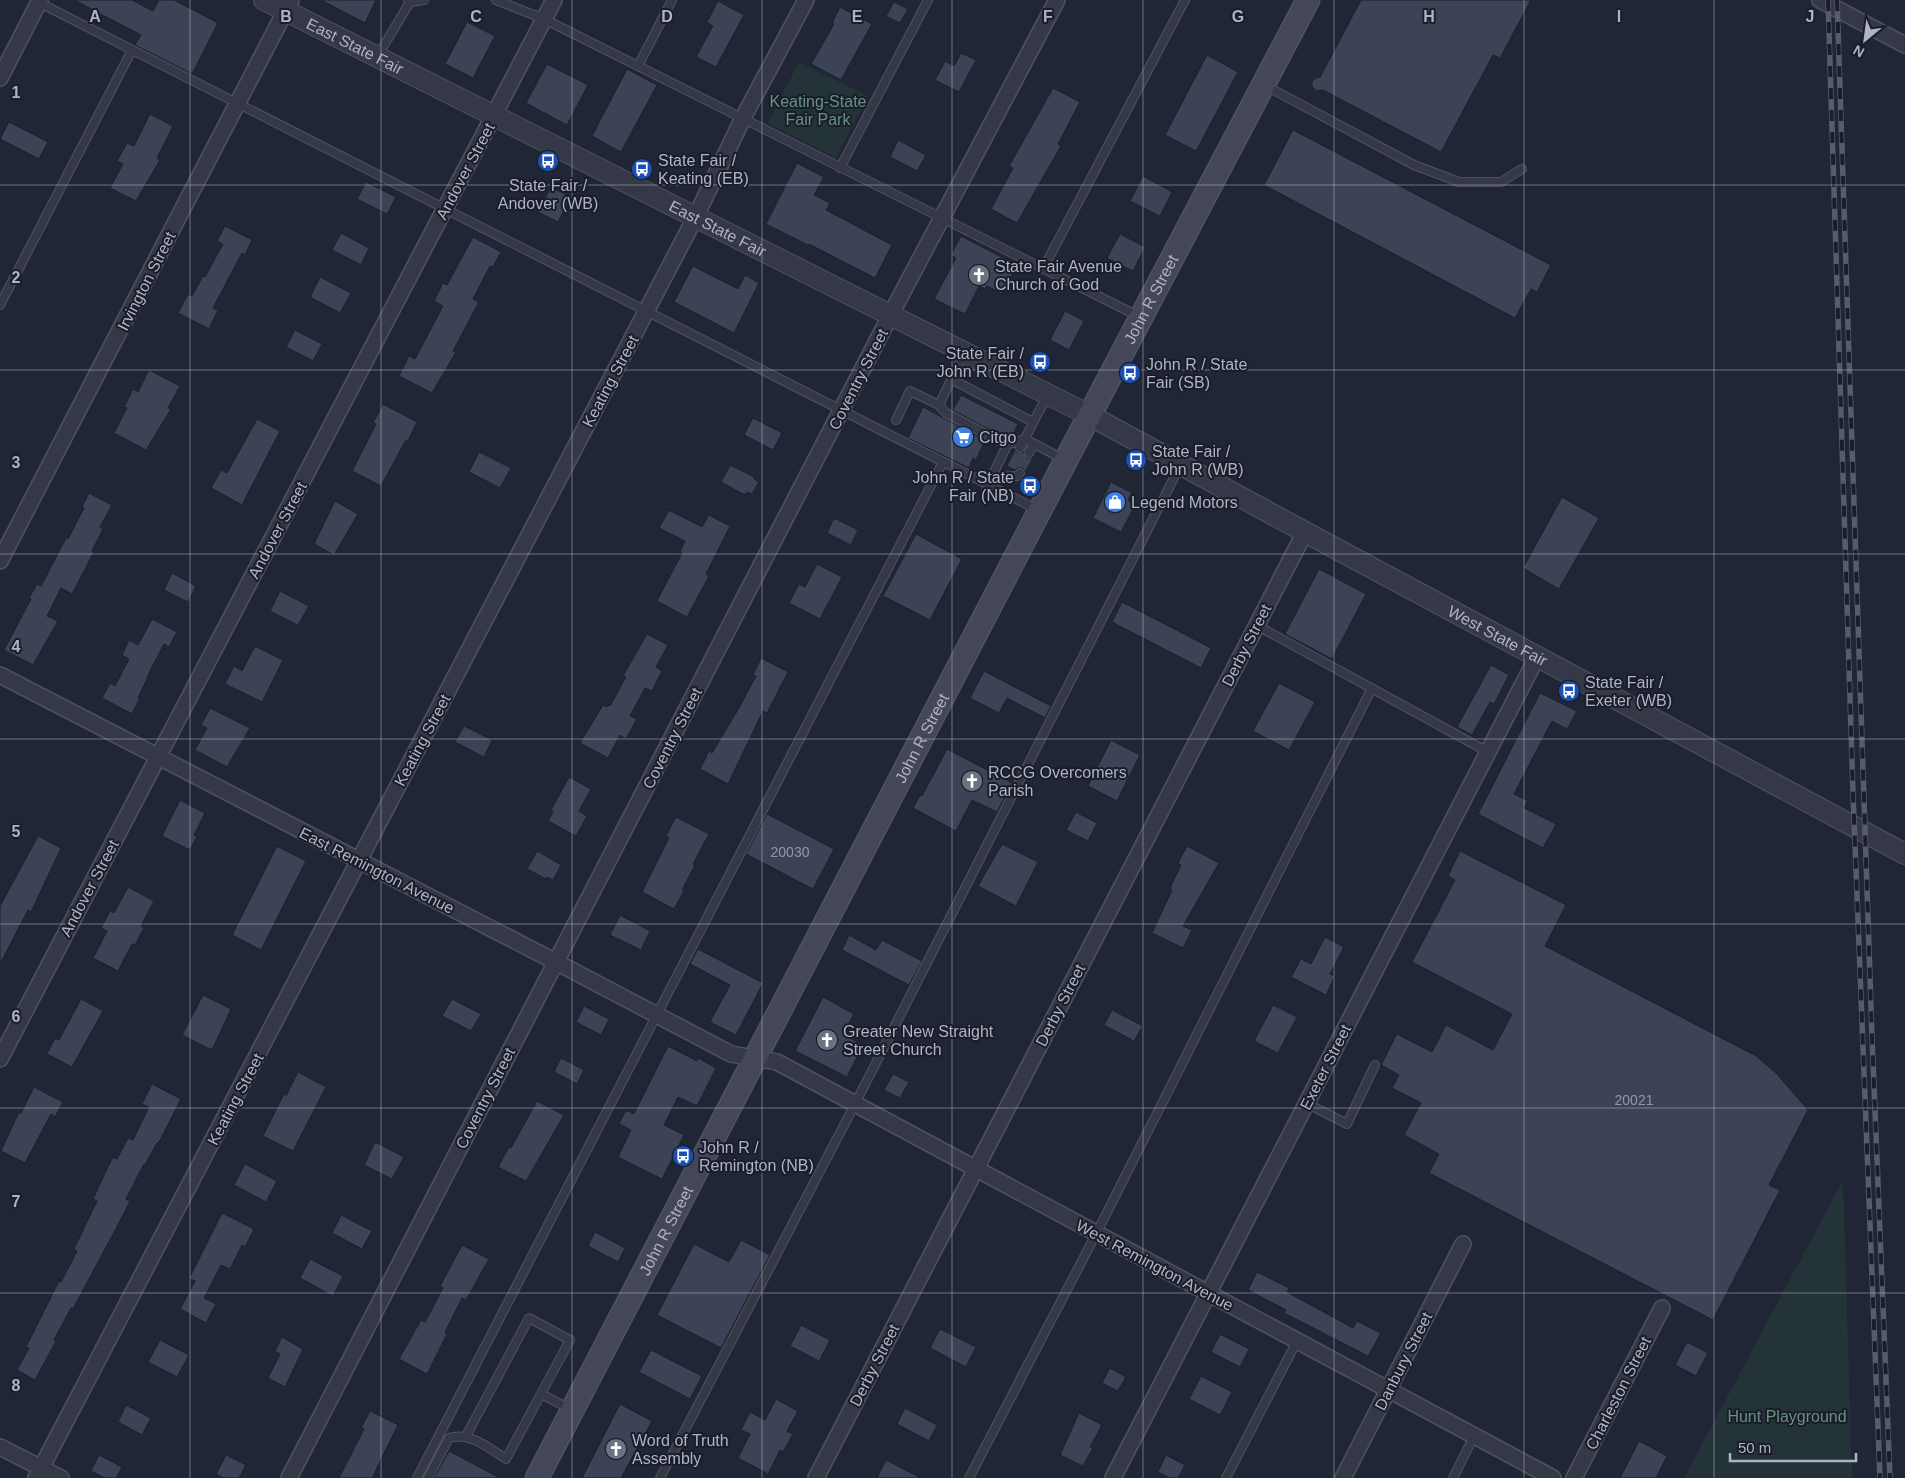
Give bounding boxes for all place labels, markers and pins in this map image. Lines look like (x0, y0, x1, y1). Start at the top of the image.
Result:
bus stop icon: State Fair / Andover (WB) (536, 149, 560, 173)
place label: State Fair / Keating (EB) (658, 152, 749, 187)
bus stop icon: State Fair / Keating (EB) (630, 157, 654, 181)
place label: State Fair / Andover (WB) (498, 177, 598, 212)
place label: State Fair Avenue Church of God (995, 258, 1122, 293)
church icon: State Fair Avenue Church of God (967, 263, 991, 287)
place label: State Fair / John R (EB) (937, 345, 1025, 380)
bus stop icon: State Fair / John R (EB) (1028, 350, 1052, 374)
place label: John R / State Fair (SB) (1146, 356, 1247, 391)
bus stop icon: John R / State Fair (SB) (1118, 361, 1142, 385)
supermarket icon: Citgo (951, 425, 975, 449)
place label: Citgo (979, 429, 1016, 446)
place label: State Fair / John R (WB) (1152, 443, 1244, 478)
bus stop icon: State Fair / John R (WB) (1124, 448, 1148, 472)
place label: John R / State Fair (NB) (913, 469, 1014, 504)
bus stop icon: John R / State Fair (NB) (1018, 474, 1042, 498)
shop icon: Legend Motors (1103, 490, 1127, 514)
place label: Legend Motors (1131, 494, 1238, 511)
place label: State Fair / Exeter (WB) (1585, 674, 1672, 709)
bus stop icon: State Fair / Exeter (WB) (1557, 679, 1581, 703)
place label: RCCG Overcomers Parish (988, 764, 1127, 799)
church icon: RCCG Overcomers Parish (960, 769, 984, 793)
place label: Greater New Straight Street Church (843, 1023, 994, 1058)
church icon: Greater New Straight Street Church (815, 1028, 839, 1052)
place label: John R / Remington (NB) (699, 1139, 814, 1174)
bus stop icon: John R / Remington (NB) (671, 1144, 695, 1168)
place label: Word of Truth Assembly (632, 1432, 729, 1467)
church icon: Word of Truth Assembly (604, 1437, 628, 1461)

